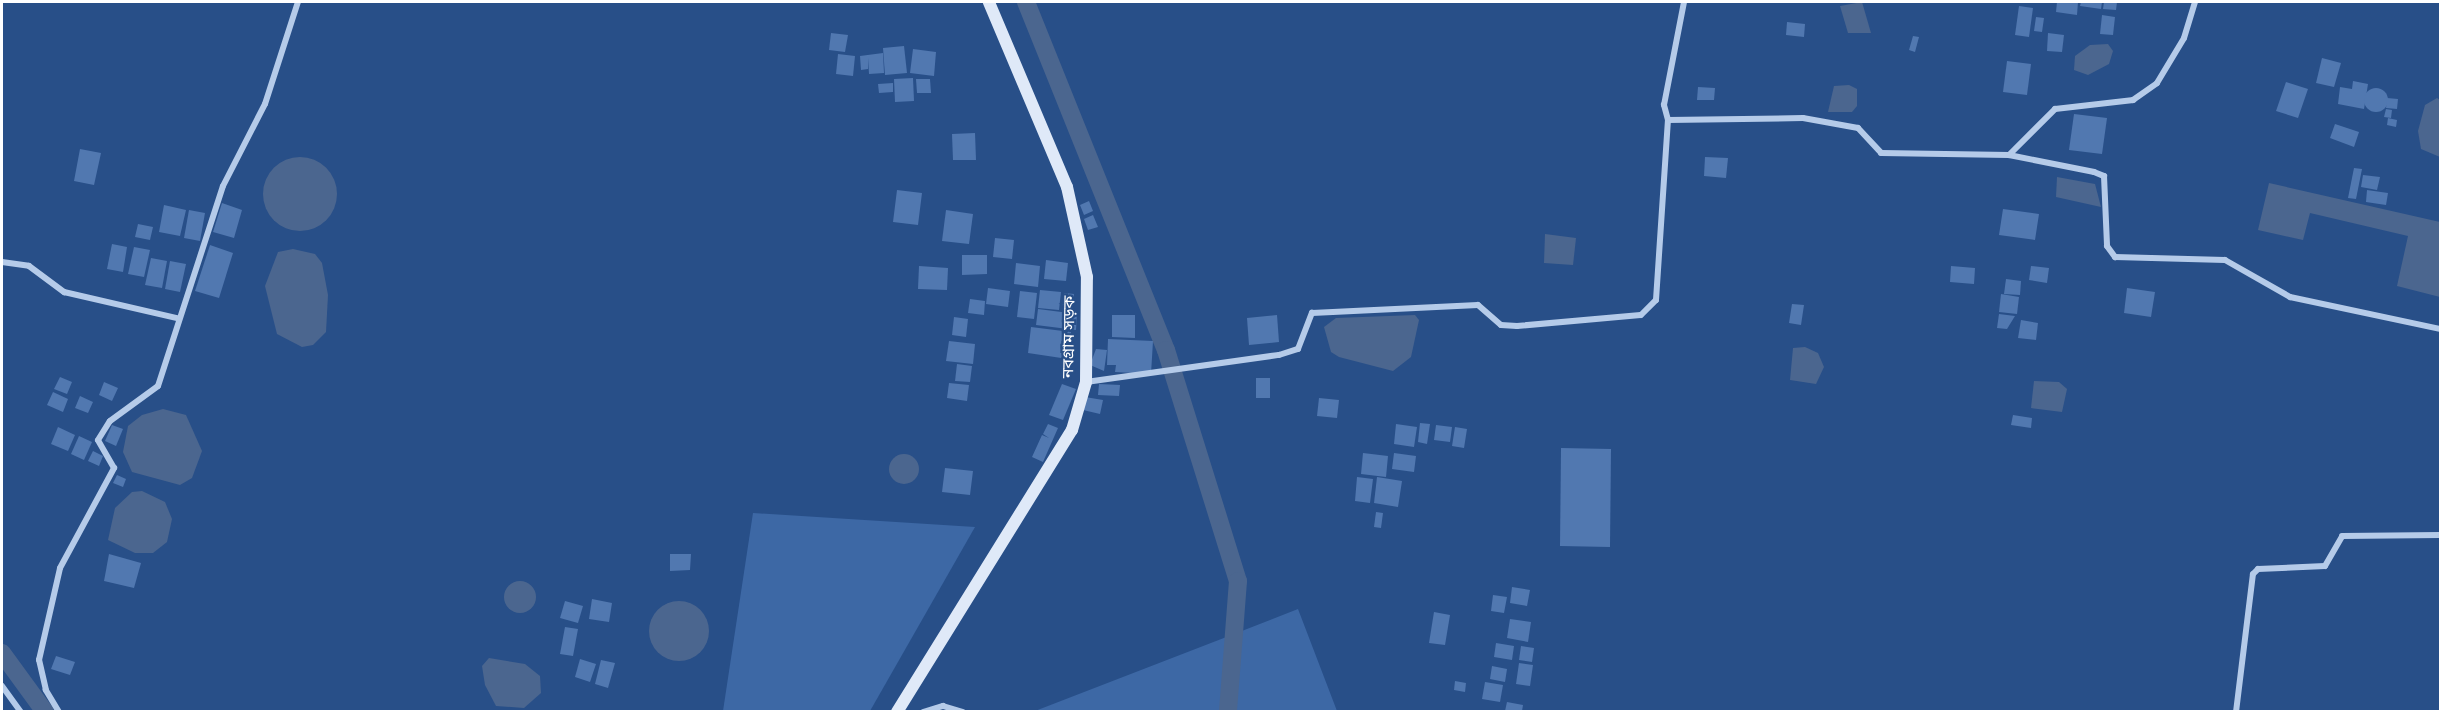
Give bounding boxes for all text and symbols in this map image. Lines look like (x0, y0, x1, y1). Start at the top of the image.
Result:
street label: নবগ্রাম সড়ক (1059, 296, 1079, 378)

